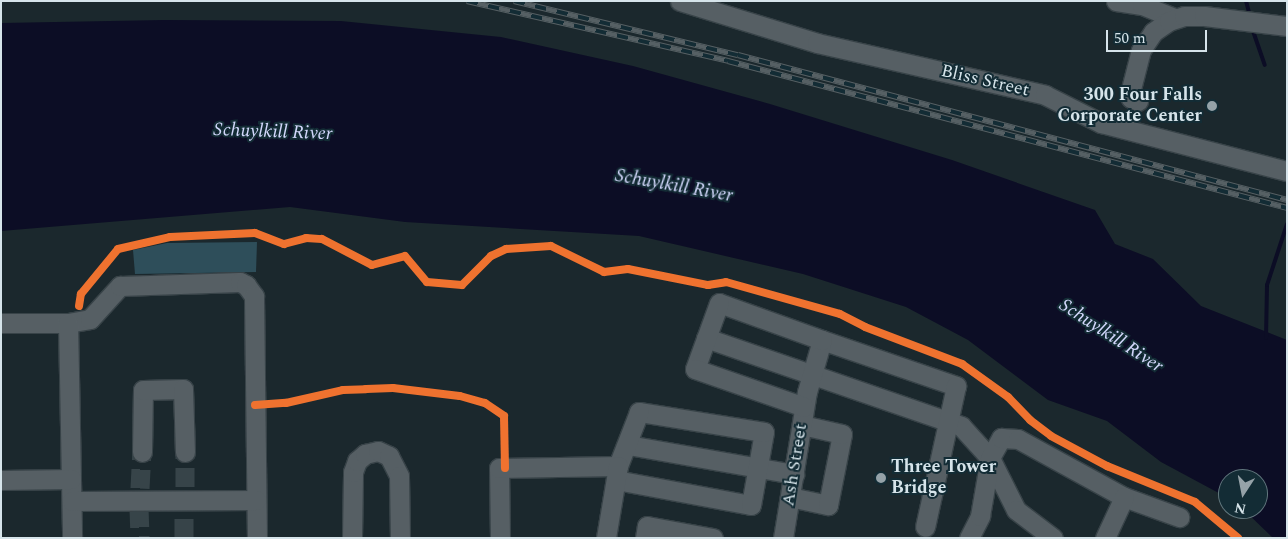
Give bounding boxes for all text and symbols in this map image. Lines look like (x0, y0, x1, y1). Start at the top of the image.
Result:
scale bar (1108, 20, 1209, 52)
text: 50 m (1114, 27, 1146, 50)
street label: Bliss Street (939, 60, 1031, 102)
place label: 300 Four Falls Corporate Center (1057, 85, 1202, 128)
marker: 300 Four Falls Corporate Center (1206, 100, 1218, 112)
water label: Schuylkill River (213, 119, 333, 145)
water label: Schuylkill River (613, 164, 735, 208)
water label: Schuylkill River (1055, 294, 1167, 378)
street label: Ash Street (778, 422, 812, 508)
place label: Three Tower Bridge (891, 457, 996, 499)
north arrow (1218, 469, 1268, 519)
marker: Three Tower Bridge (875, 472, 887, 484)
text: N (1233, 497, 1248, 520)

